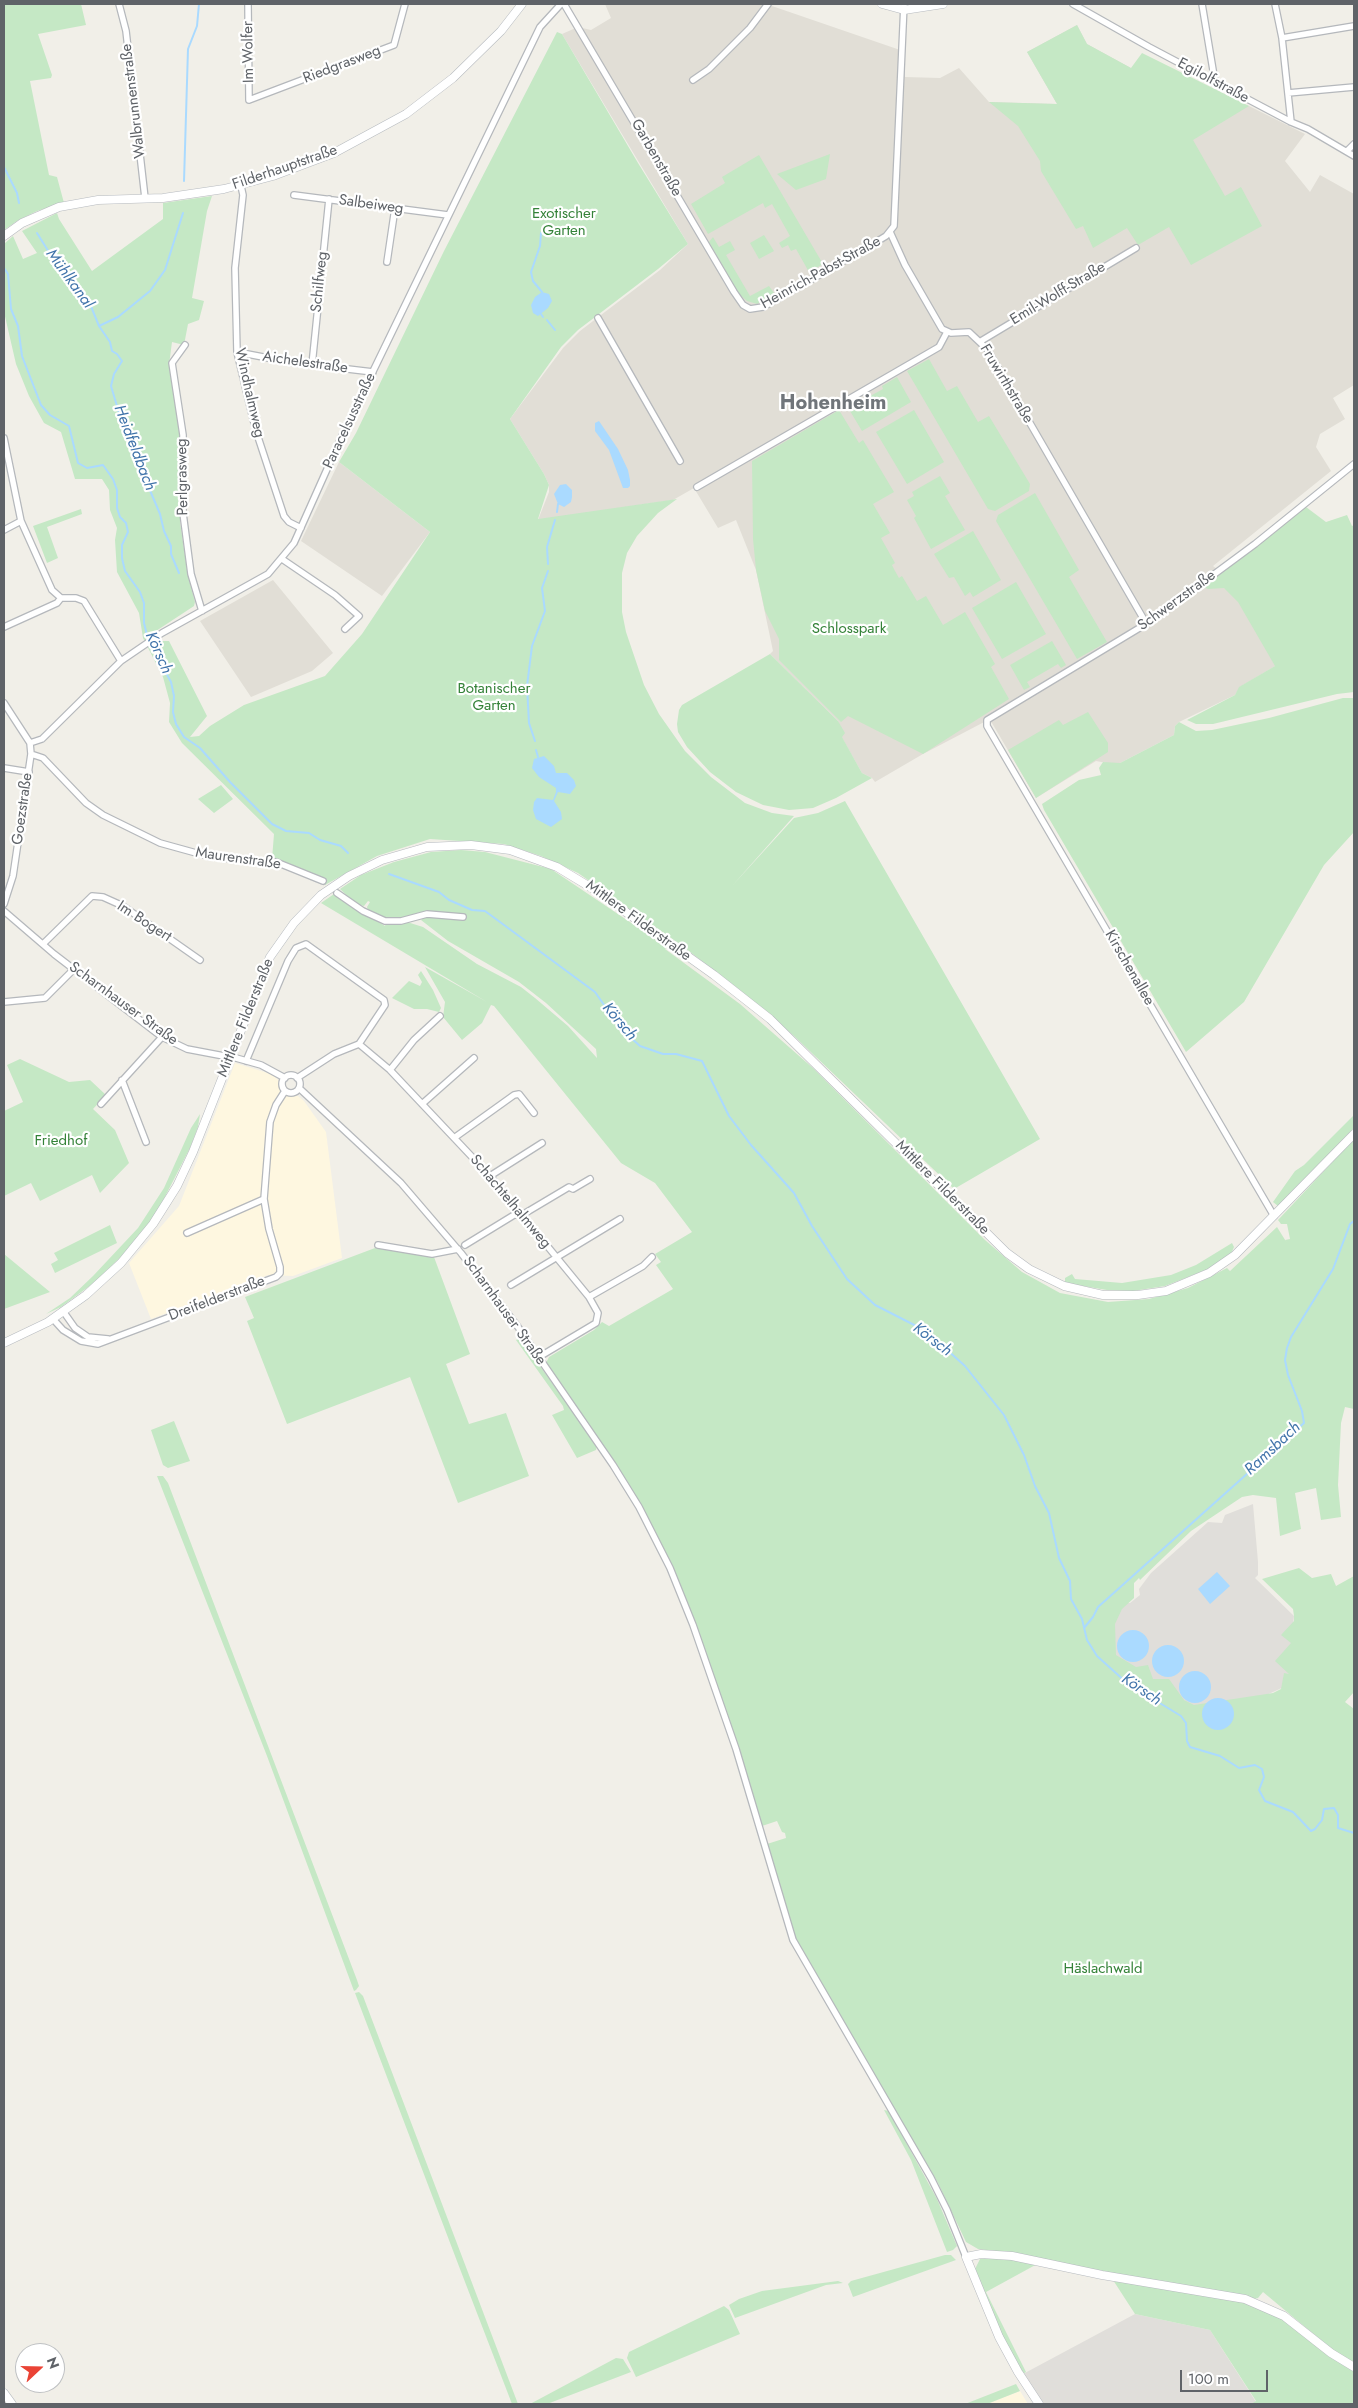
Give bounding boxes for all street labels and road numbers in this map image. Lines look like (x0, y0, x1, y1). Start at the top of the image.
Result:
street label: Im Wolfer (239, 21, 259, 83)
street label: Riedgrasweg (301, 42, 383, 88)
street label: Walbrunnenstraße (118, 43, 150, 159)
street label: Egilolfstraße (1174, 55, 1252, 107)
street label: Garbenstraße (627, 116, 685, 200)
street label: Filderhauptstraße (230, 142, 340, 194)
street label: Salbeiweg (337, 192, 405, 218)
street label: Heinrich-Pabst-Straße (758, 233, 884, 313)
street label: Schilfweg (308, 251, 332, 313)
street label: Emil-Wolff-Straße (1007, 259, 1109, 329)
street label: Fruwirthstraße (975, 341, 1037, 427)
street label: Windhalmweg (230, 346, 268, 440)
street label: Aichelestraße (261, 348, 349, 378)
street label: Paracelsusstraße (320, 370, 380, 472)
street label: Perlgrasweg (173, 438, 193, 516)
street label: Schwerzstraße (1135, 567, 1219, 635)
street label: Goezstraße (9, 772, 37, 846)
street label: Maurenstraße (194, 844, 282, 874)
street label: Mittlere Filderstraße (582, 877, 694, 965)
street label: Im Bogert (113, 898, 175, 946)
street label: Kirschenallee (1100, 927, 1158, 1009)
street label: Mittlere Filderstraße (214, 956, 278, 1080)
street label: Scharnhauser Straße (65, 958, 181, 1050)
street label: Mittlere Filderstraße (891, 1137, 993, 1239)
street label: Schachtelhalmweg (466, 1152, 554, 1252)
street label: Scharnhauser Straße (458, 1253, 550, 1369)
street label: Dreifelderstraße (166, 1272, 268, 1326)

